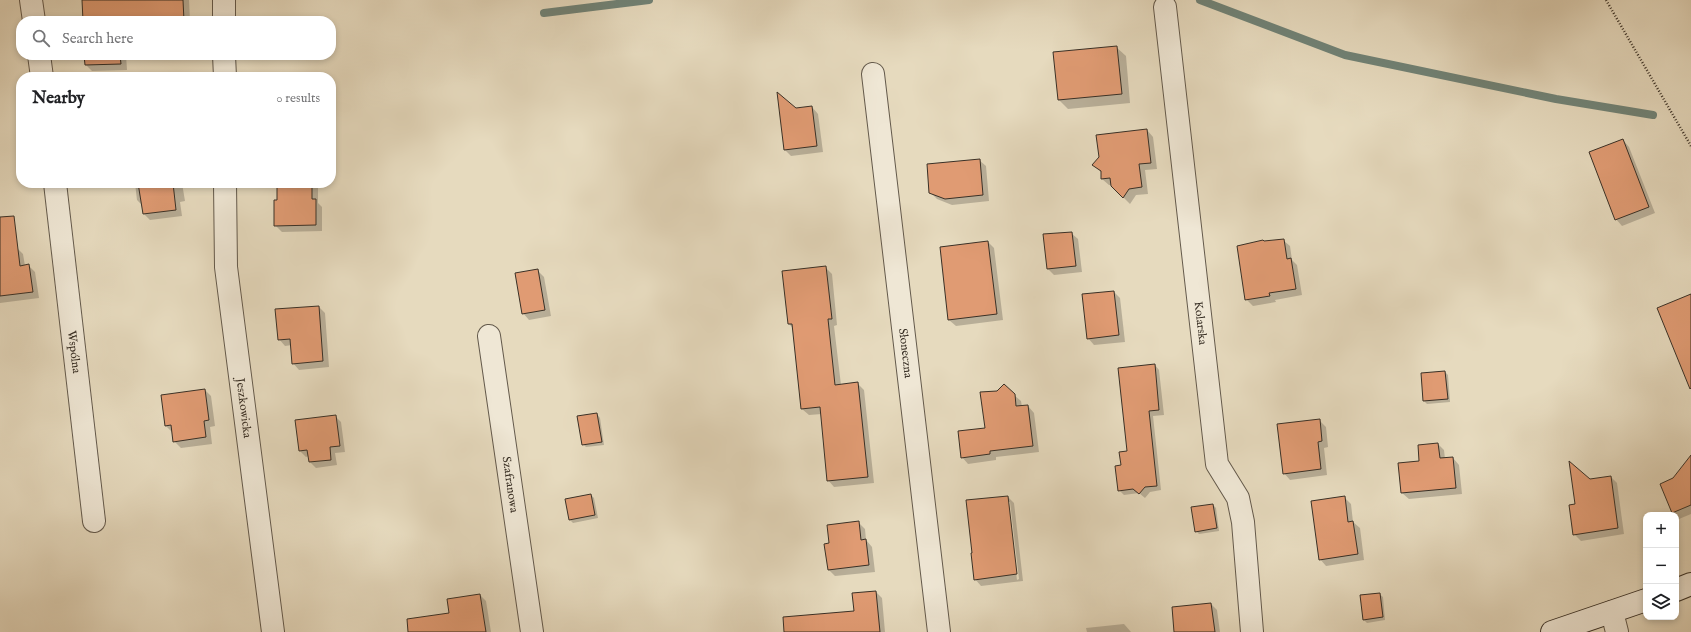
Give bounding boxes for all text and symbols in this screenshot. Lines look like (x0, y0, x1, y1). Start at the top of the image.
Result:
search box (16, 16, 336, 60)
icon: search (30, 27, 52, 49)
text: Search here (62, 29, 133, 48)
text: Nearby (32, 88, 85, 109)
text: 0 results (276, 90, 320, 107)
street label: Kolarska (1191, 300, 1210, 346)
street label: Słoneczna (895, 327, 916, 380)
street label: Wspólna (64, 330, 84, 375)
street label: Jeszkowicka (231, 375, 255, 440)
street label: Szafranowa (499, 455, 522, 514)
map controls (1643, 512, 1679, 620)
button: + (1643, 512, 1679, 548)
button: − (1643, 548, 1679, 584)
button: layers (1643, 584, 1679, 620)

